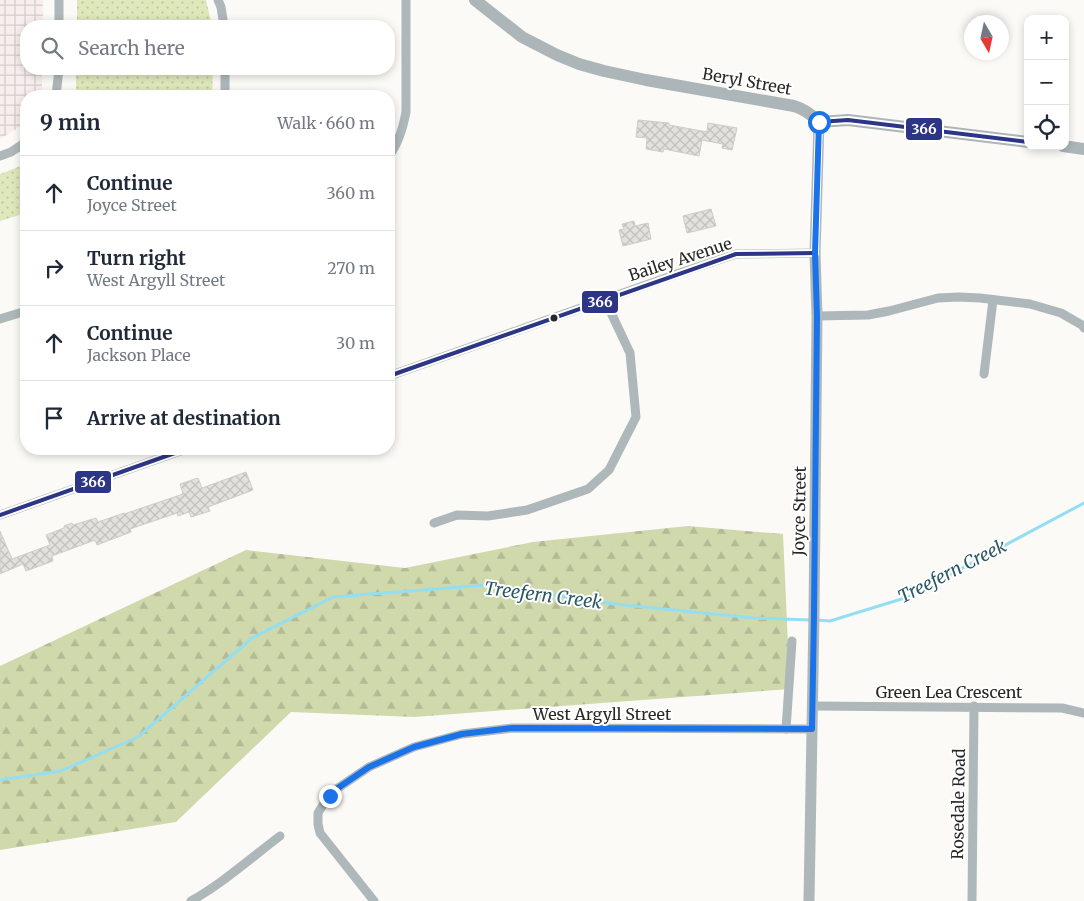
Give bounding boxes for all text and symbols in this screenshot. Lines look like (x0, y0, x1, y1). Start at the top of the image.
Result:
north arrow (964, 15, 1009, 60)
map controls (1024, 15, 1069, 150)
button: + (1024, 15, 1069, 60)
search box (20, 20, 395, 75)
icon: search (38, 34, 66, 62)
text: Search here (78, 36, 185, 60)
button: − (1024, 60, 1069, 105)
street label: Beryl Street (701, 63, 794, 99)
button: locate (1024, 105, 1069, 150)
text: 9 min (40, 109, 100, 136)
route start (808, 111, 831, 134)
text: Walk · 660 m (277, 113, 375, 133)
line badge: 366 (905, 117, 943, 141)
text: 366 (911, 120, 937, 138)
text: Continue (87, 171, 173, 195)
icon: ahead (40, 179, 68, 207)
text: 360 m (326, 183, 375, 203)
text: Joyce Street (87, 195, 177, 215)
street label: Bailey Avenue (626, 233, 734, 285)
text: Turn right (87, 246, 186, 270)
icon: right (40, 254, 68, 282)
text: 270 m (327, 258, 375, 278)
text: West Argyll Street (87, 270, 225, 290)
line badge: 366 (581, 290, 619, 314)
text: 366 (587, 293, 613, 311)
unlabelled marker (549, 313, 559, 323)
text: Continue (87, 321, 173, 345)
icon: ahead (40, 329, 68, 357)
text: 30 m (336, 333, 375, 353)
text: Jackson Place (87, 345, 191, 365)
icon: arrive (40, 404, 68, 432)
text: Arrive at destination (87, 406, 281, 430)
street label: Joyce Street (788, 465, 810, 557)
line badge: 366 (74, 470, 112, 494)
text: 366 (80, 473, 106, 491)
water label: Treefern Creek (894, 534, 1010, 608)
water label: Treefern Creek (483, 576, 603, 614)
street label: Green Lea Crescent (876, 682, 1023, 702)
street label: West Argyll Street (532, 704, 672, 724)
street label: Rosedale Road (947, 748, 969, 860)
route end (319, 785, 342, 808)

